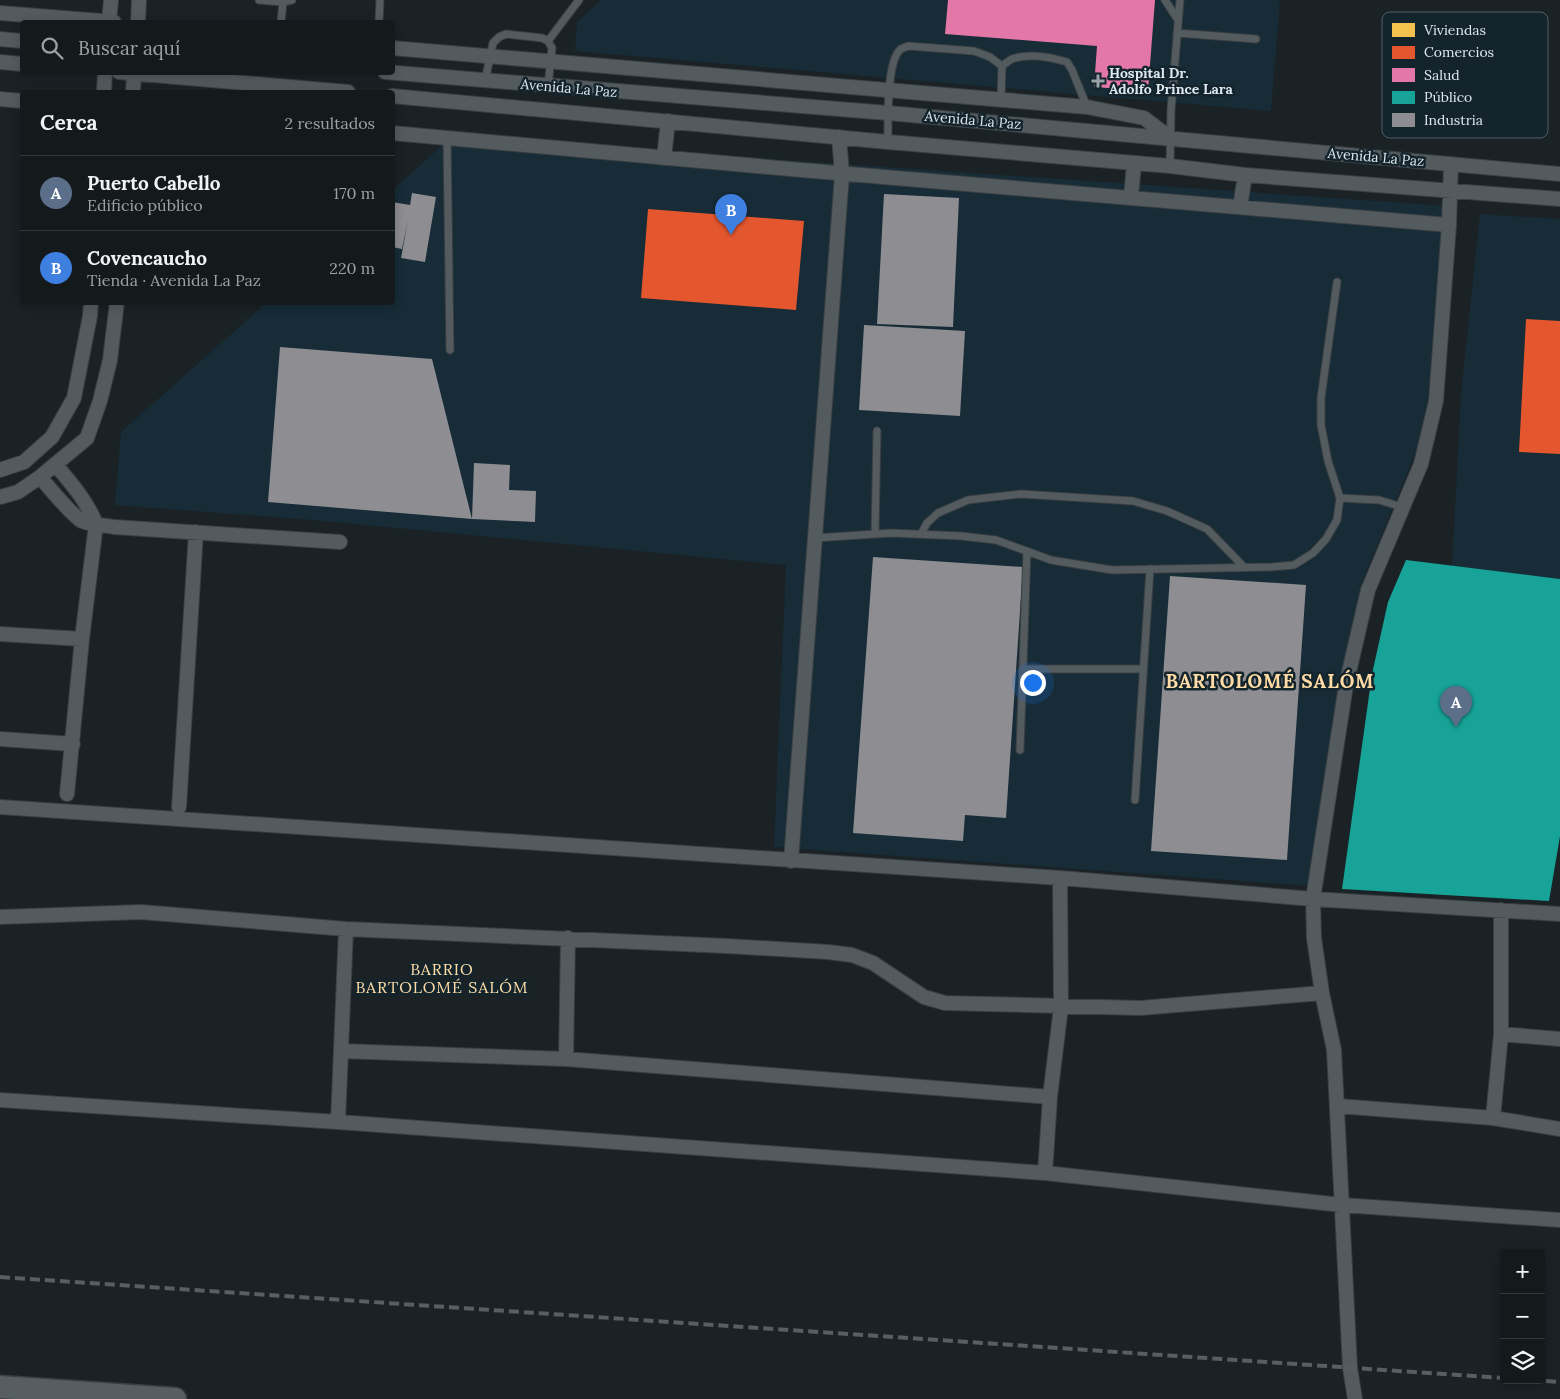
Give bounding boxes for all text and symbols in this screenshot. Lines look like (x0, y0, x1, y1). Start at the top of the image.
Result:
legend (1382, 12, 1548, 138)
search box (20, 20, 395, 75)
text: Viviendas (1423, 21, 1486, 39)
icon: search (38, 34, 66, 62)
text: Buscar aquí (78, 36, 180, 60)
text: Comercios (1424, 43, 1494, 61)
place label: Hospital Dr. Adolfo Prince Lara (1109, 64, 1234, 98)
text: Salud (1424, 66, 1460, 84)
marker: Hospital Dr. Adolfo Prince Lara (1091, 74, 1105, 88)
street label: Avenida La Paz (519, 75, 618, 101)
text: Público (1424, 88, 1472, 106)
street label: Avenida La Paz (923, 107, 1022, 133)
text: Cerca (40, 109, 98, 136)
text: Industria (1424, 111, 1483, 129)
text: 2 resultados (285, 113, 375, 133)
street label: Avenida La Paz (1326, 144, 1425, 170)
text: Puerto Cabello (87, 171, 221, 195)
text: A (51, 183, 61, 203)
text: 170 m (333, 183, 375, 203)
pin: B (715, 194, 747, 235)
text: Edificio público (87, 195, 203, 215)
text: Covencaucho (87, 246, 207, 270)
text: B (51, 258, 61, 278)
text: 220 m (329, 258, 375, 278)
text: Tienda · Avenida La Paz (87, 270, 261, 290)
district label: BARTOLOMÉ SALÓM (1165, 669, 1375, 693)
your location (1020, 670, 1046, 696)
pin: A (1440, 686, 1472, 727)
district label: BARRIO BARTOLOMÉ SALÓM (355, 959, 529, 997)
map controls (1500, 1249, 1545, 1384)
button: + (1500, 1249, 1545, 1294)
button: − (1500, 1294, 1545, 1339)
button: layers (1500, 1339, 1545, 1384)

